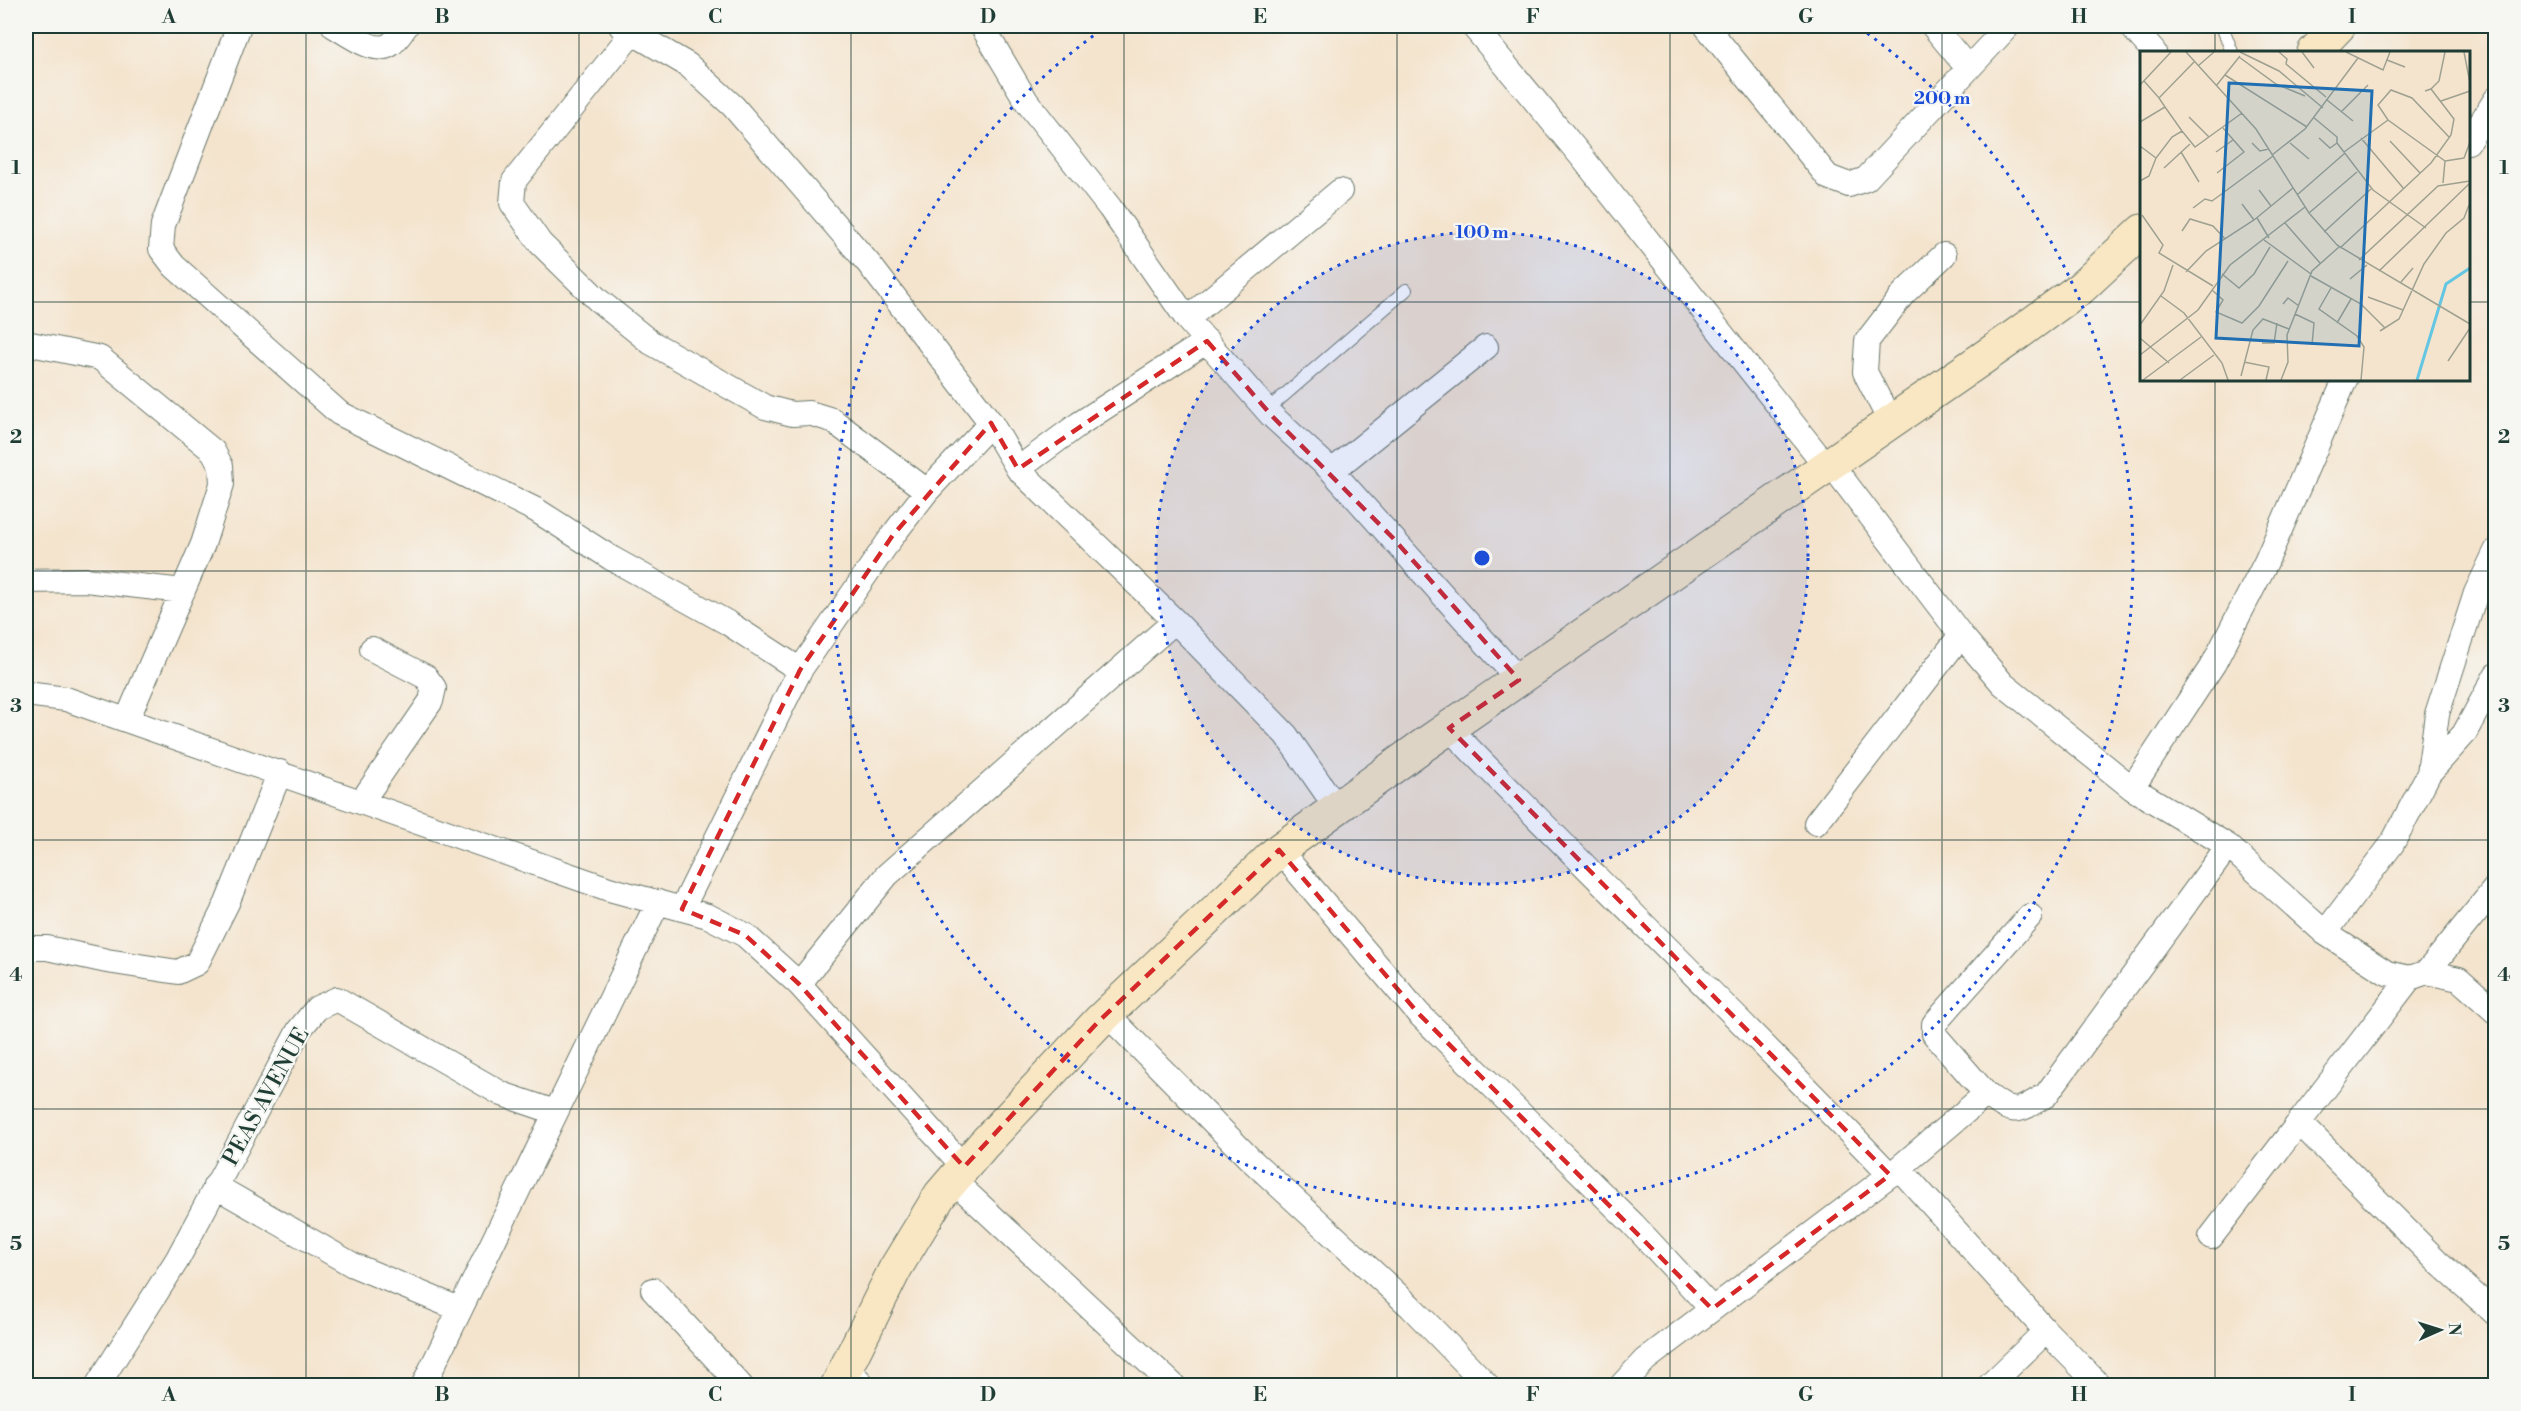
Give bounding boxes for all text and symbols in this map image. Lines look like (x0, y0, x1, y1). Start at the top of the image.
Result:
text: A (161, 5, 177, 30)
text: B (434, 5, 450, 30)
text: C (708, 5, 722, 30)
text: D (980, 5, 996, 30)
text: E (1253, 5, 1267, 30)
text: F (1526, 5, 1540, 30)
text: G (1798, 5, 1814, 30)
text: H (2071, 5, 2088, 30)
text: I (2348, 5, 2356, 30)
inset map (2140, 51, 2470, 381)
text: 200 m (1914, 87, 1971, 110)
text: 1 (11, 156, 21, 181)
text: 1 (2499, 156, 2509, 181)
text: 100 m (1455, 221, 1509, 244)
text: 2 (10, 425, 22, 450)
text: 2 (2498, 425, 2510, 450)
centre of rings (1472, 548, 1492, 568)
text: 3 (10, 694, 22, 719)
text: 3 (2498, 694, 2510, 719)
text: 4 (9, 963, 23, 988)
text: 4 (2497, 963, 2511, 988)
street label: PEAS AVENUE (217, 1023, 315, 1171)
text: 5 (10, 1232, 22, 1257)
text: 5 (2498, 1232, 2510, 1257)
north arrow (2410, 1300, 2470, 1360)
text: N (2444, 1322, 2464, 1336)
text: A (161, 1383, 177, 1408)
text: B (434, 1383, 450, 1408)
text: C (708, 1383, 722, 1408)
text: D (980, 1383, 996, 1408)
text: E (1253, 1383, 1267, 1408)
text: F (1526, 1383, 1540, 1408)
text: G (1798, 1383, 1814, 1408)
text: H (2071, 1383, 2088, 1408)
text: I (2348, 1383, 2356, 1408)

